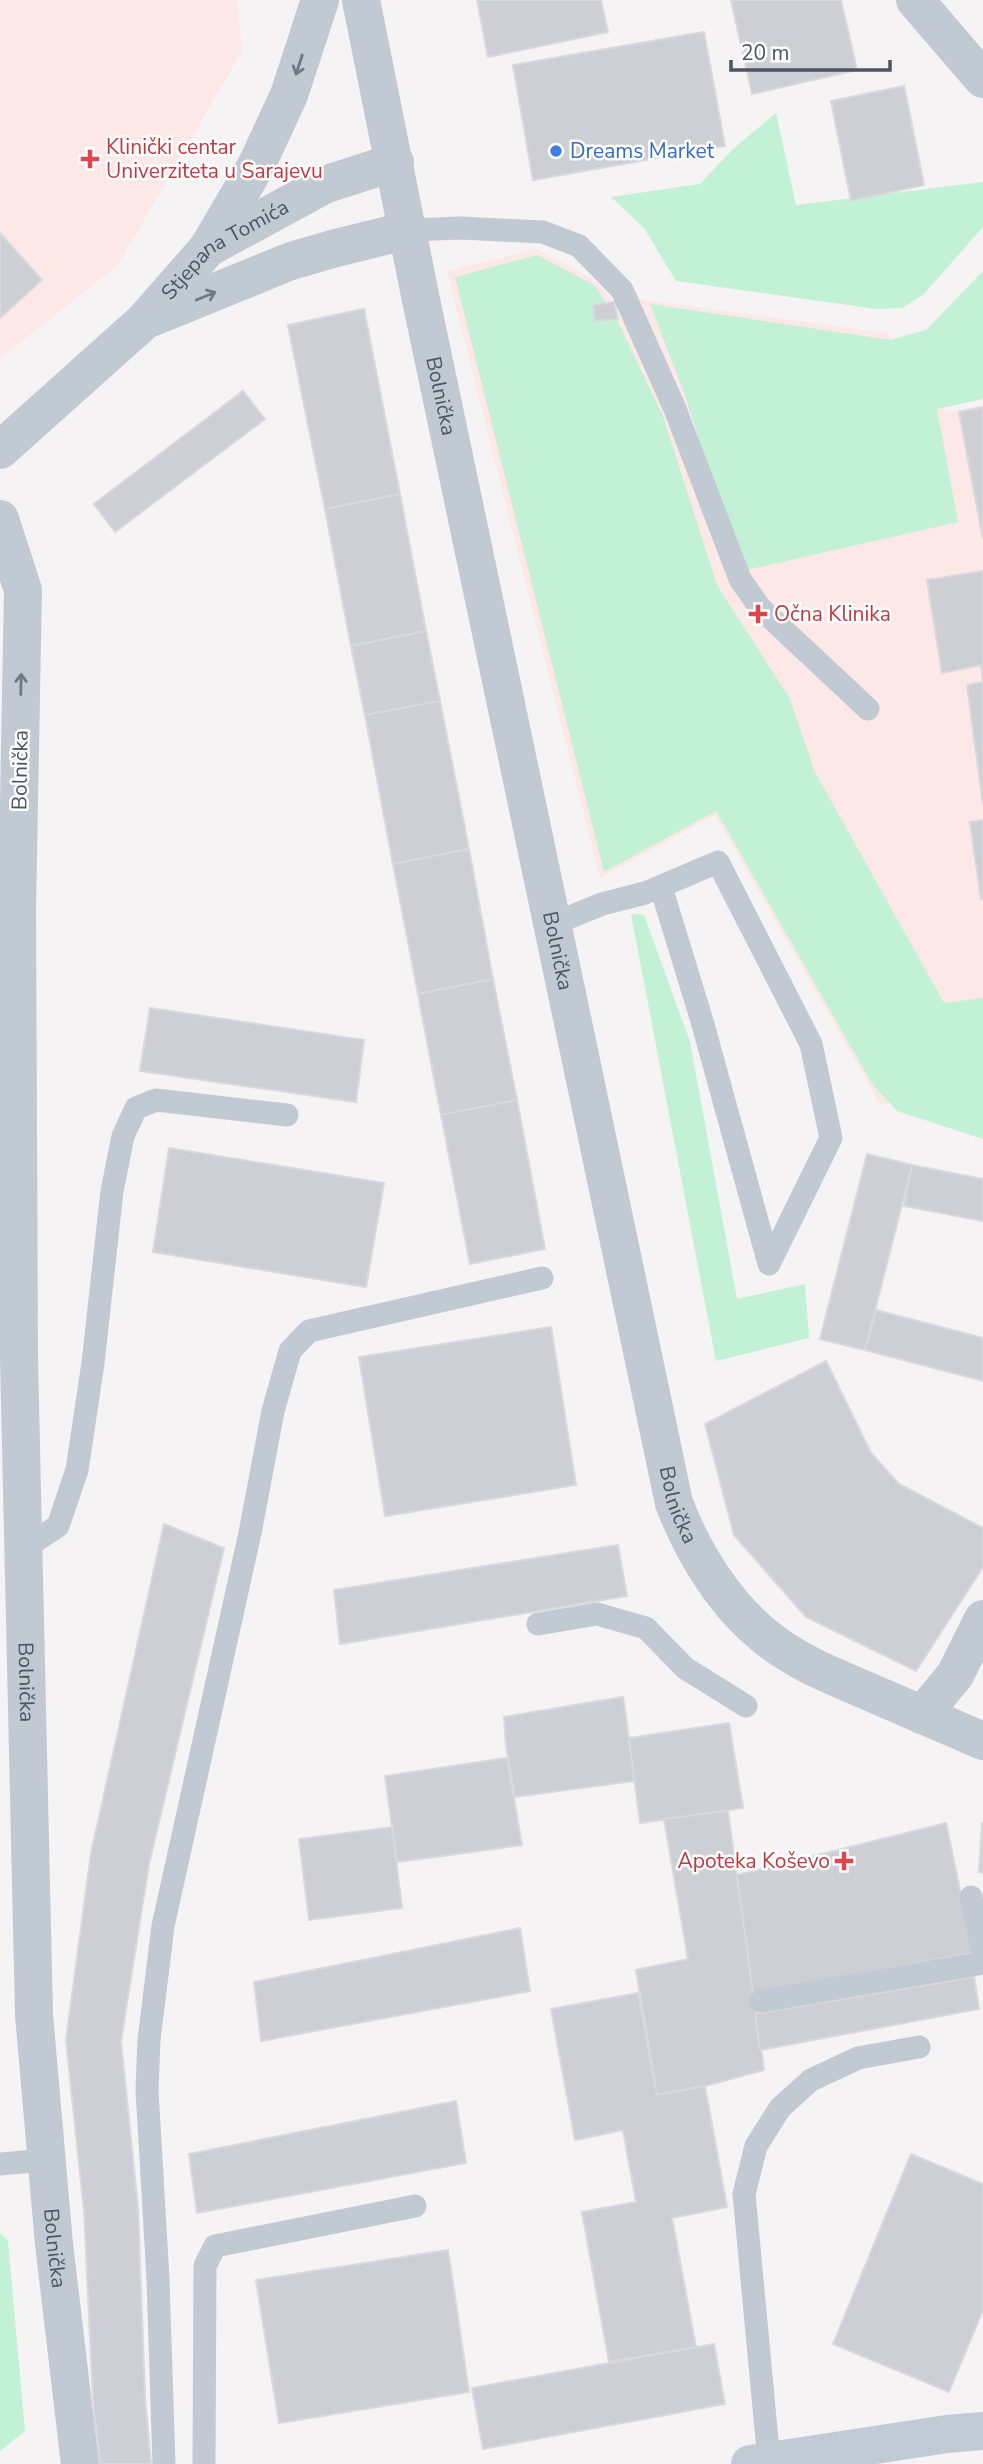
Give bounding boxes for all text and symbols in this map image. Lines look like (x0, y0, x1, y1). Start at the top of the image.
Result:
scale bar (731, 28, 890, 72)
text: 20 m (741, 39, 790, 67)
one-way arrow (292, 54, 305, 76)
place label: Klinički centar Univerziteta u Sarajevu (106, 133, 323, 185)
place label: Dreams Market (570, 137, 715, 165)
marker: Dreams Market (548, 143, 564, 159)
marker: Klinički centar Univerziteta u Sarajevu (80, 149, 100, 169)
street label: Stjepana Tomića (155, 193, 294, 306)
one-way arrow (194, 289, 216, 302)
street label: Bolnička (419, 354, 463, 438)
place label: Očna Klinika (774, 600, 891, 628)
marker: Očna Klinika (748, 604, 768, 624)
one-way arrow (15, 673, 28, 696)
street label: Bolnička (5, 730, 35, 810)
street label: Bolnička (536, 909, 580, 993)
street label: Bolnička (653, 1464, 704, 1548)
street label: Bolnička (11, 1642, 41, 1723)
place label: Apoteka Koševo (678, 1847, 830, 1875)
marker: Apoteka Koševo (836, 1853, 852, 1869)
street label: Bolnička (37, 2207, 73, 2290)

